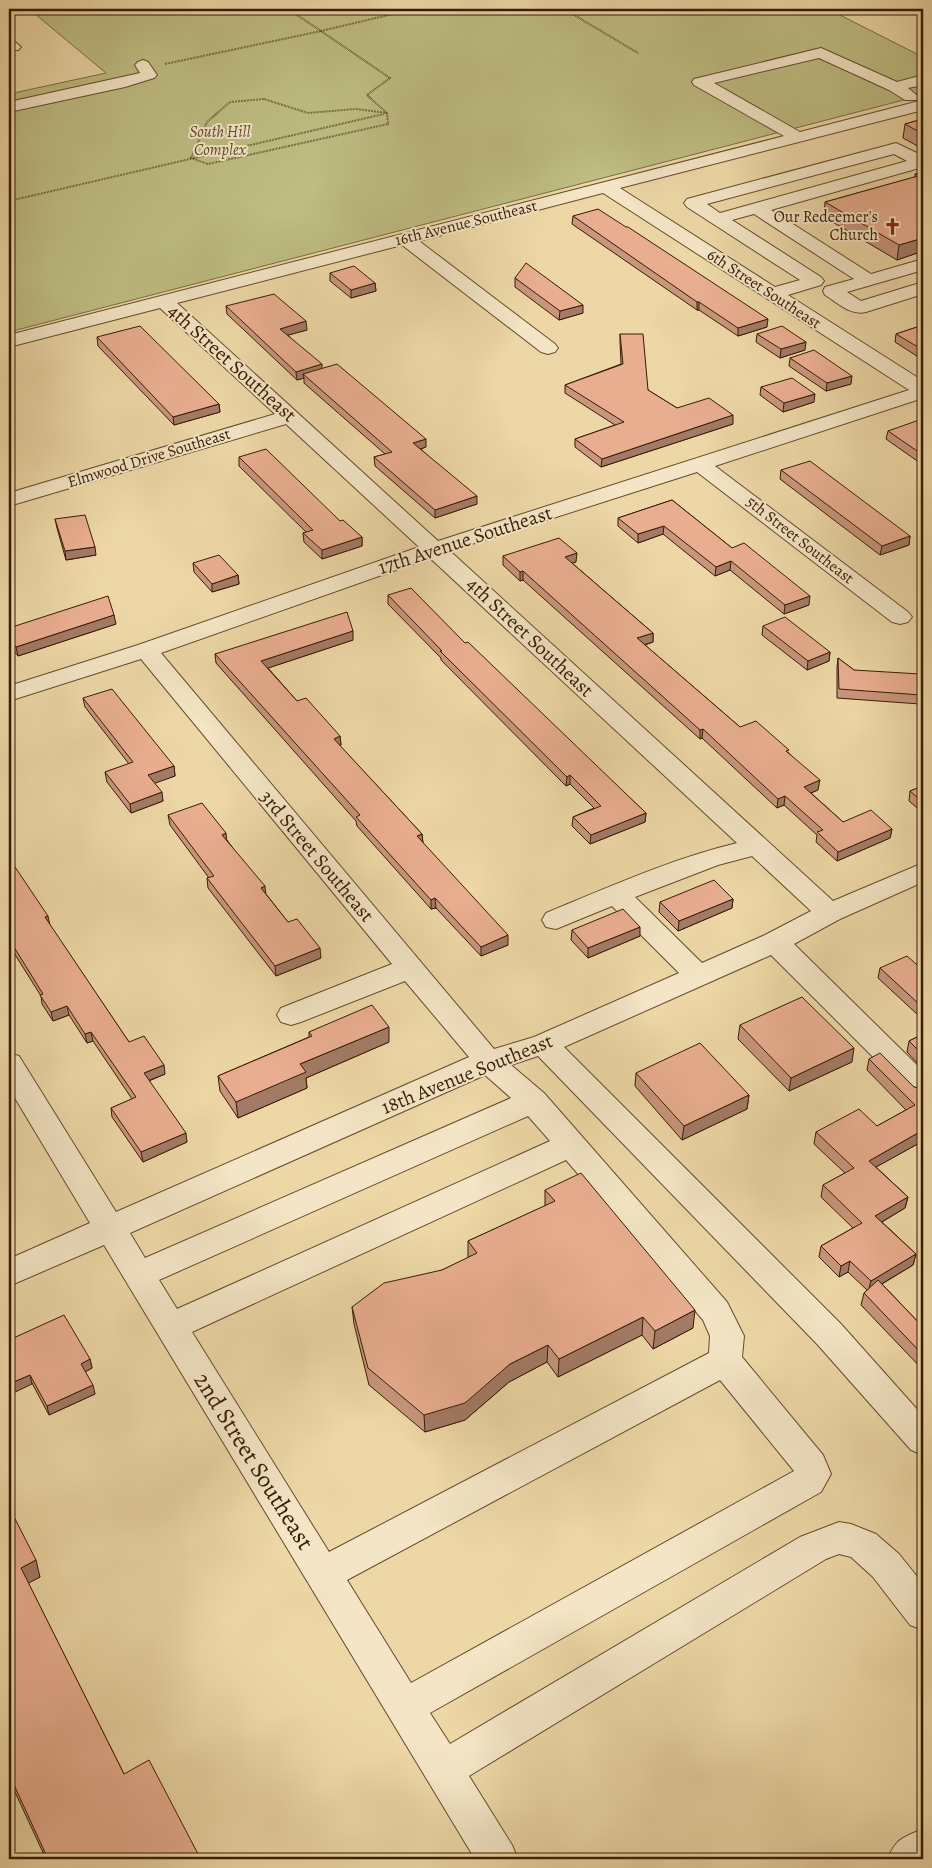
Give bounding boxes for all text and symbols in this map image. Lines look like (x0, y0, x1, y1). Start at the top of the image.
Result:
park label: South Hill Complex (190, 121, 250, 161)
street label: 16th Avenue Southeast (393, 195, 539, 251)
place label: Our Redeemer's Church (774, 206, 878, 246)
church icon: Our Redeemer's Church (882, 216, 902, 236)
street label: 6th Street Southeast (703, 244, 825, 334)
street label: 4th Street Southeast (162, 298, 302, 428)
street label: Elmwood Drive Southeast (65, 423, 233, 493)
street label: 5th Street Southeast (741, 491, 859, 589)
street label: 17th Avenue Southeast (375, 499, 556, 581)
street label: 4th Street Southeast (461, 571, 600, 703)
street label: 3rd Street Southeast (254, 784, 381, 928)
street label: 18th Avenue Southeast (377, 1027, 557, 1121)
street label: 2nd Street Southeast (187, 1366, 321, 1556)

